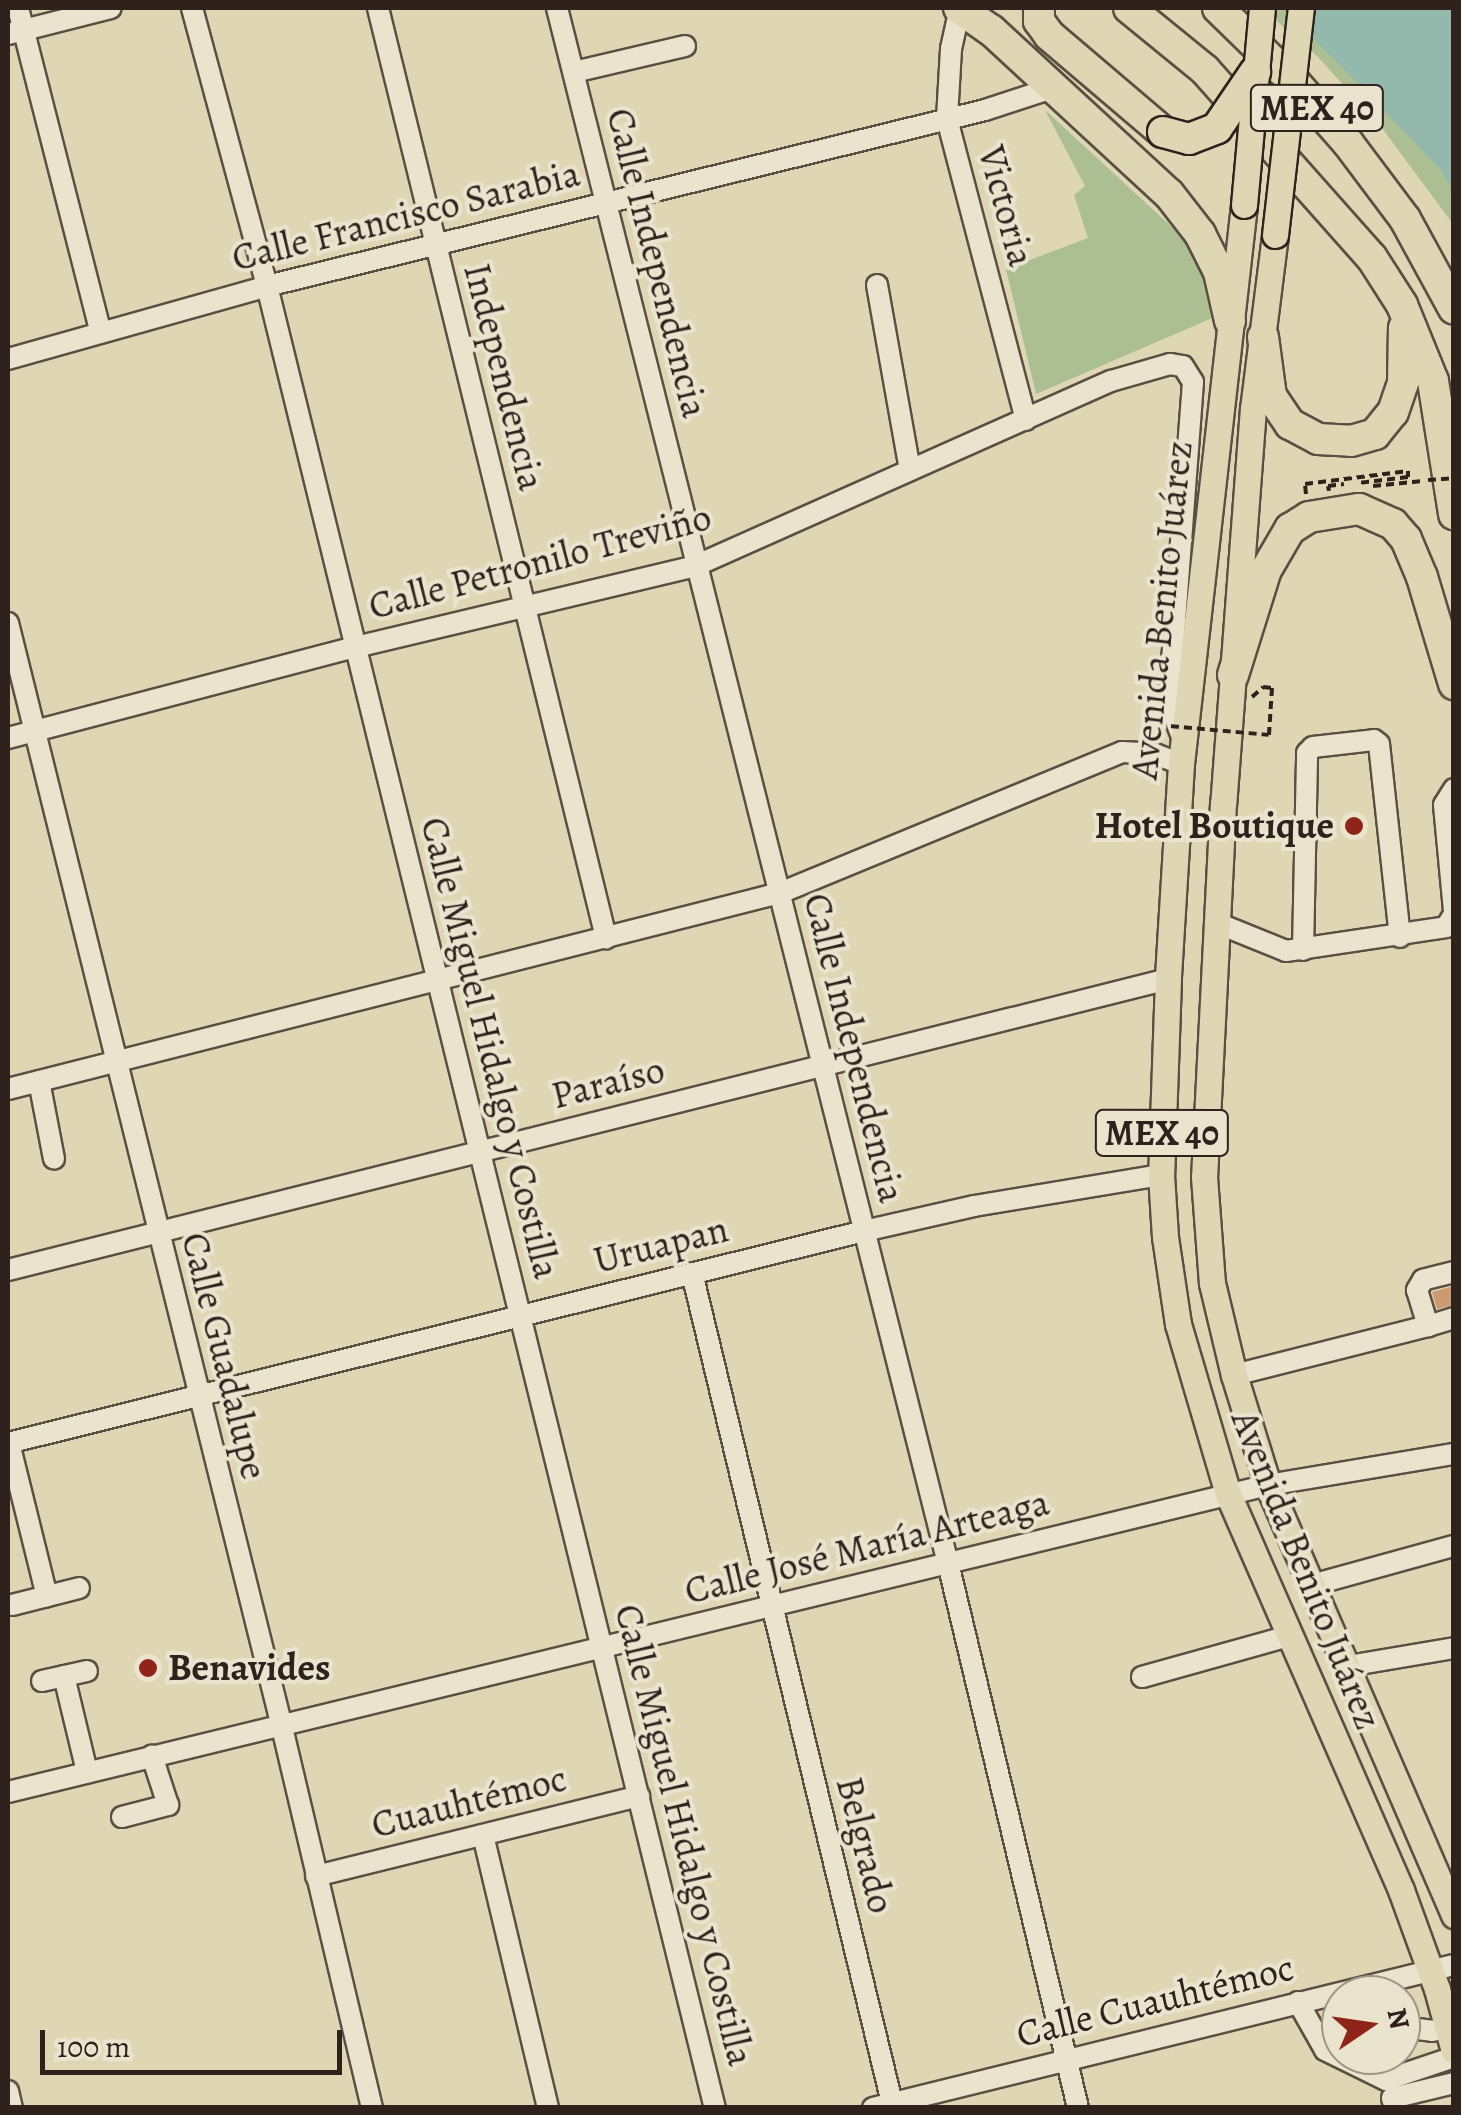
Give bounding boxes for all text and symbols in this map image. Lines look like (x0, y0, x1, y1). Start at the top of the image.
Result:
road number: MEX 40 (1250, 78, 1384, 138)
street label: Calle Independencia (597, 104, 717, 422)
street label: Victoria (968, 141, 1044, 271)
street label: Calle Francisco Sarabia (227, 151, 585, 281)
street label: Independencia (454, 259, 554, 495)
street label: Avenida Benito Juárez (1122, 439, 1202, 781)
street label: Calle Petronilo Treviño (364, 494, 716, 630)
place label: Hotel Boutique (1095, 803, 1334, 849)
street label: Calle Miguel Hidalgo y Costilla (411, 813, 569, 1283)
marker: Hotel Boutique (1343, 815, 1365, 837)
street label: Calle Independencia (794, 889, 914, 1207)
street label: Paraíso (547, 1047, 669, 1119)
road number: MEX 40 (1094, 1103, 1230, 1163)
street label: Uruapan (589, 1206, 733, 1284)
street label: Calle Guadalupe (171, 1228, 277, 1484)
street label: Avenida Benito Juárez (1221, 1404, 1391, 1736)
street label: Calle José María Arteaga (680, 1480, 1054, 1614)
street label: Calle Miguel Hidalgo y Costilla (605, 1600, 763, 2070)
place label: Benavides (168, 1645, 331, 1691)
marker: Benavides (137, 1657, 159, 1679)
street label: Cuauhtémoc (367, 1756, 571, 1848)
street label: Belgrado (826, 1772, 904, 1918)
street label: Calle Cuauhtémoc (1012, 1945, 1298, 2057)
north arrow (1321, 1975, 1421, 2075)
text: N (1377, 2004, 1419, 2033)
scale bar (45, 2010, 348, 2072)
text: 100 m (57, 2027, 130, 2067)

